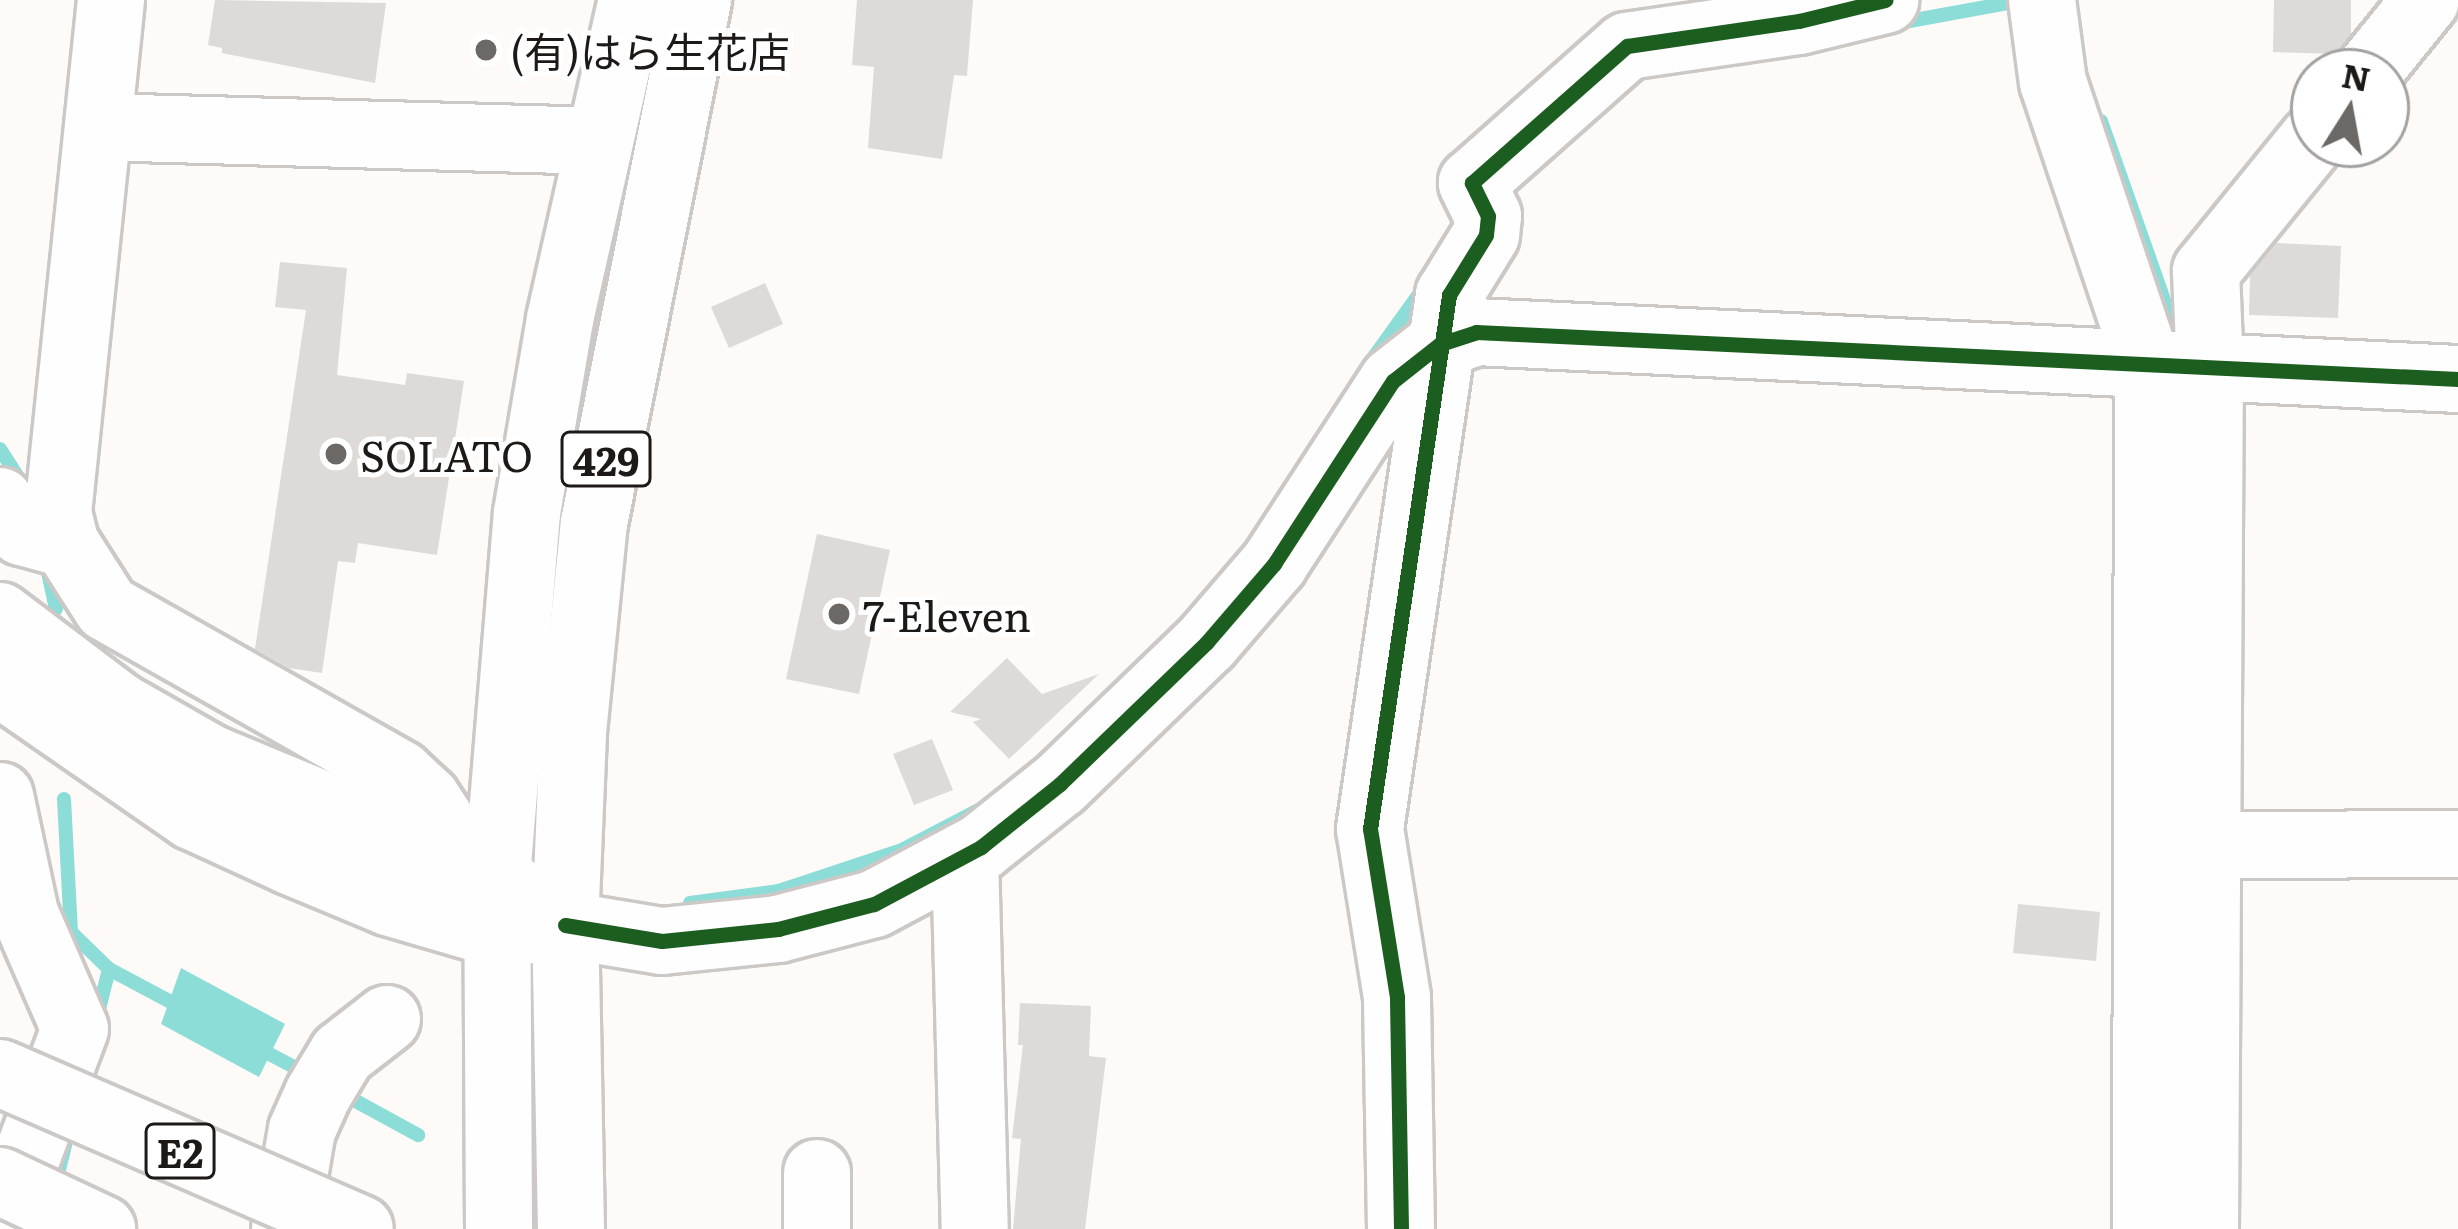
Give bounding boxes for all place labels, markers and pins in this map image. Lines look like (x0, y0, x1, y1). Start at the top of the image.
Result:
place label: (有)はら生花店 (510, 25, 790, 75)
marker: (有)はら生花店 (473, 37, 499, 63)
place label: SOLATO (360, 429, 533, 479)
marker: SOLATO (323, 441, 349, 467)
place label: 7-Eleven (863, 589, 1031, 639)
marker: 7-Eleven (826, 601, 852, 627)

